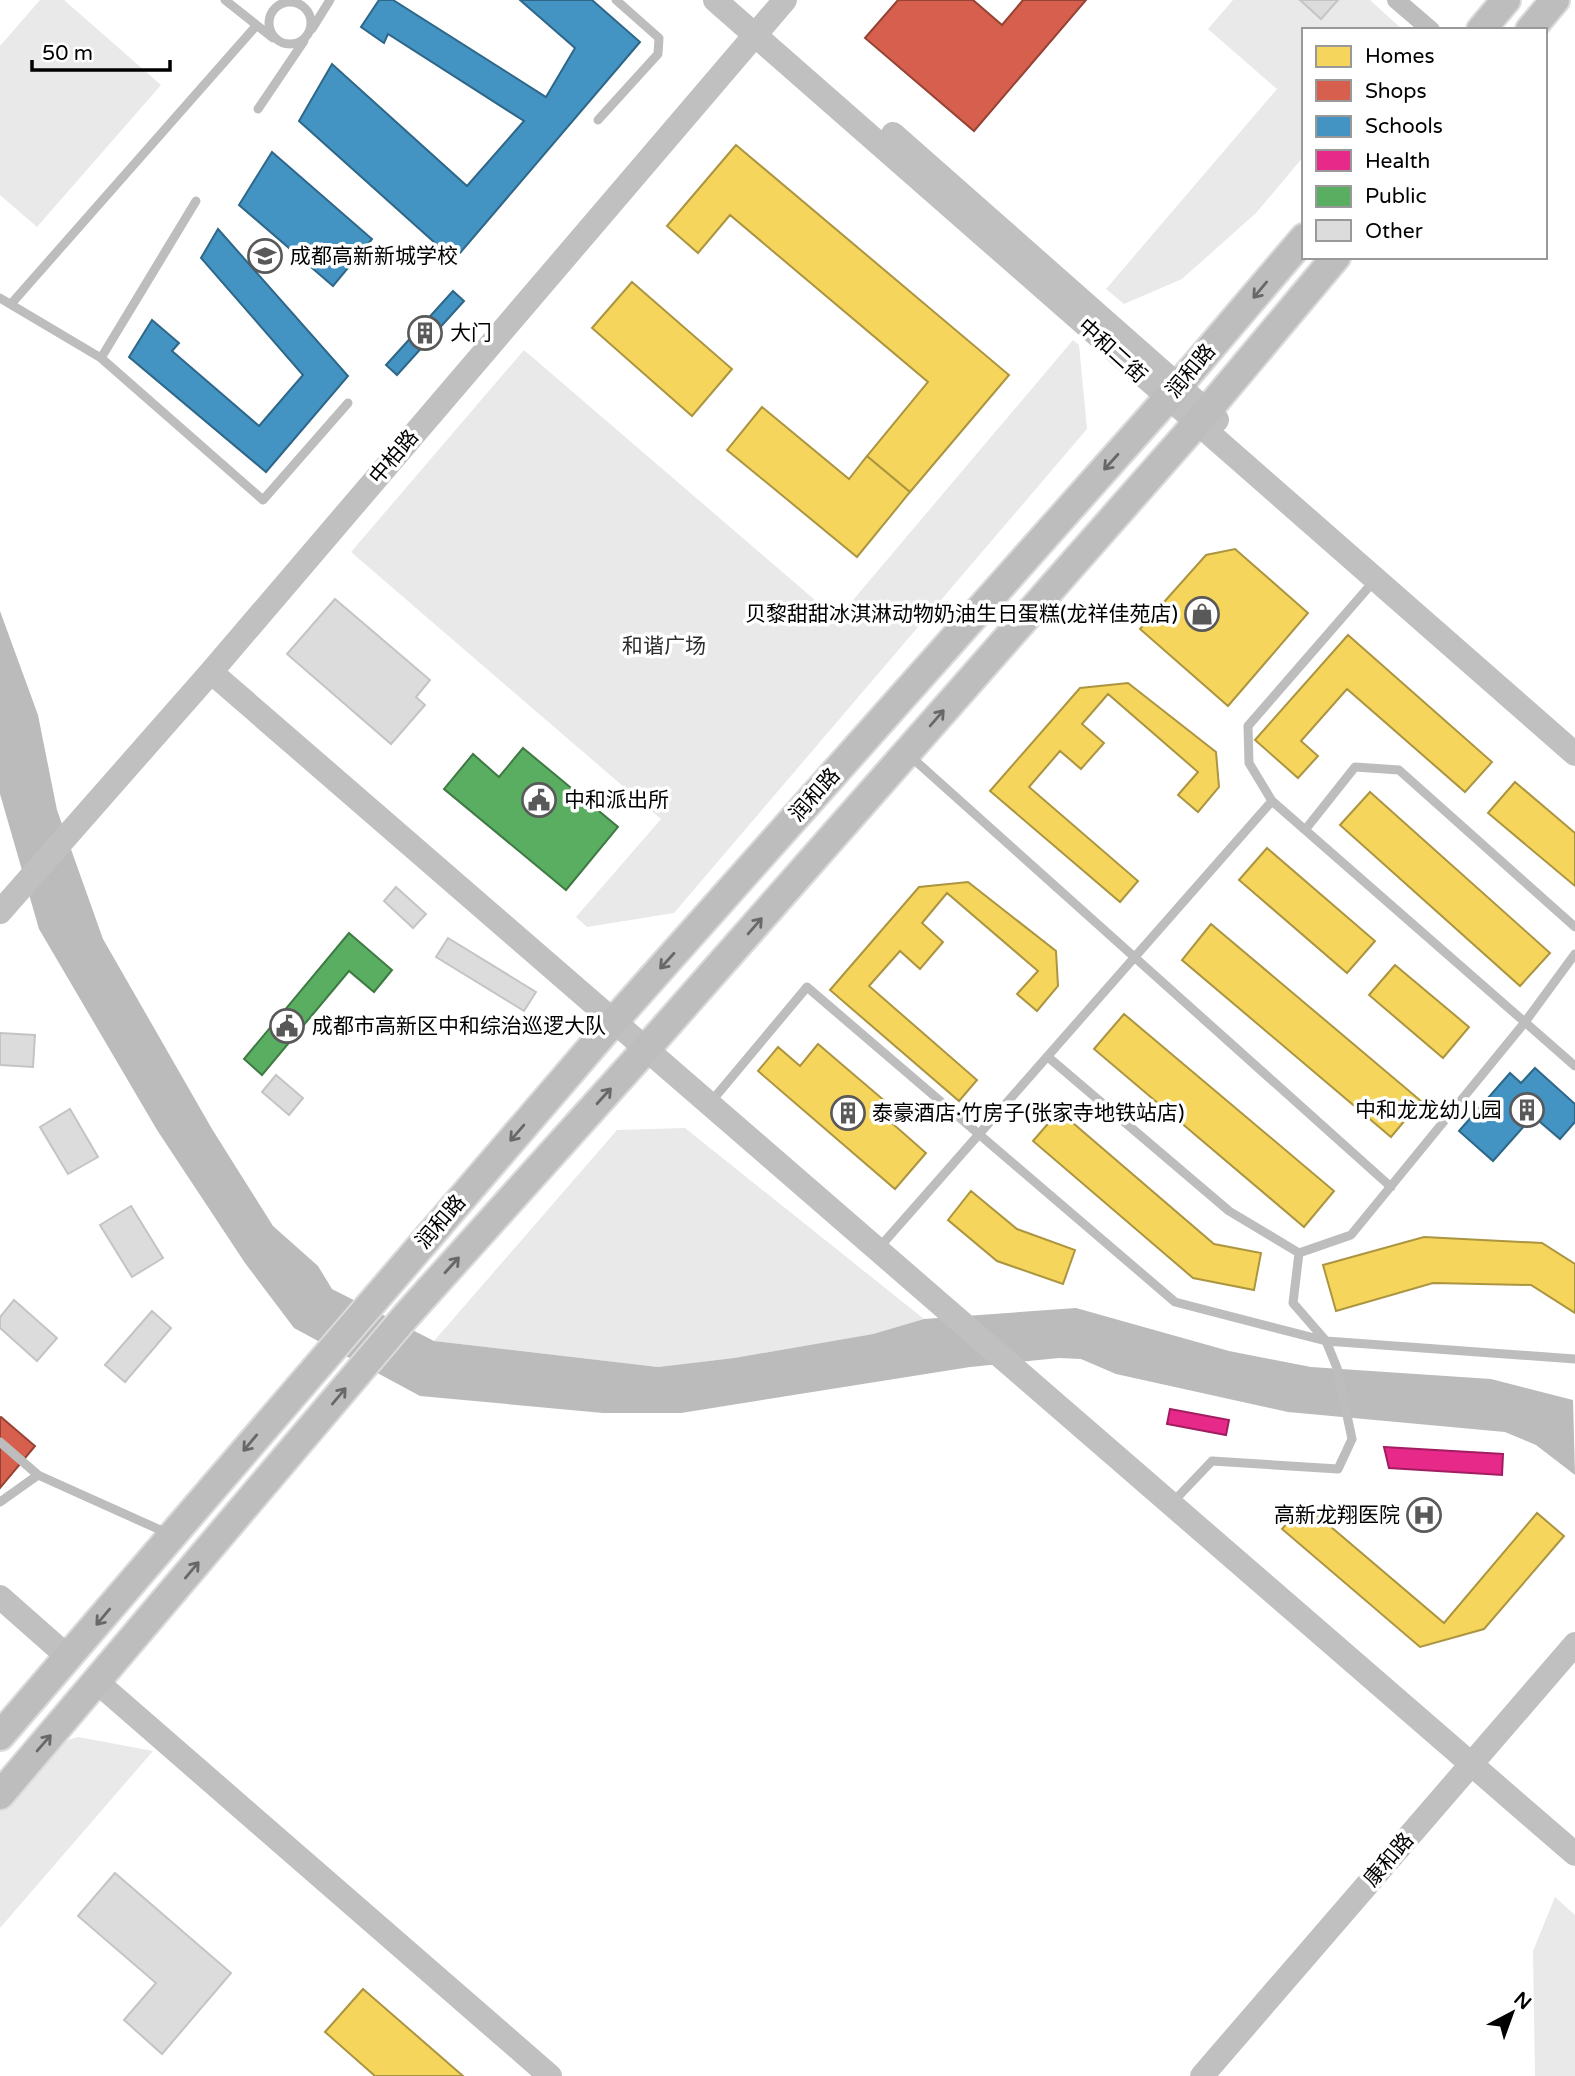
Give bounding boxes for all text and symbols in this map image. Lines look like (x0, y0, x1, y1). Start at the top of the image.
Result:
scale bar (32, 28, 170, 72)
legend (1302, 28, 1547, 259)
text: 50 m (42, 41, 93, 66)
text: Homes (1365, 44, 1435, 69)
text: Shops (1365, 79, 1427, 104)
text: Schools (1365, 114, 1443, 139)
text: Health (1365, 149, 1430, 174)
text: Public (1365, 184, 1427, 209)
text: Other (1365, 219, 1423, 244)
school or university icon: 成都高新新城学校 (246, 237, 284, 275)
place label: 成都高新新城学校 (290, 244, 458, 269)
one-way arrow (1252, 280, 1268, 298)
building icon: 大门 (406, 314, 444, 352)
street label: 中和二街 (1072, 314, 1152, 388)
place label: 大门 (450, 321, 492, 346)
street label: 润和路 (1161, 339, 1221, 403)
street label: 中柏路 (364, 425, 424, 489)
one-way arrow (1103, 453, 1119, 471)
shop icon: 贝黎甜甜冰淇淋动物奶油生日蛋糕(龙祥佳苑店) (1183, 595, 1221, 633)
place label: 贝黎甜甜冰淇淋动物奶油生日蛋糕(龙祥佳苑店) (745, 602, 1178, 627)
park label: 和谐广场 (622, 634, 706, 659)
one-way arrow (929, 709, 945, 727)
street label: 润和路 (785, 763, 845, 827)
public building icon: 中和派出所 (520, 781, 558, 819)
place label: 中和派出所 (564, 788, 669, 813)
one-way arrow (747, 917, 763, 935)
one-way arrow (659, 952, 675, 970)
public building icon: 成都市高新区中和综治巡逻大队 (268, 1007, 306, 1045)
place label: 成都市高新区中和综治巡逻大队 (312, 1014, 606, 1039)
one-way arrow (596, 1087, 612, 1105)
building icon: 中和龙龙幼儿园 (1508, 1091, 1546, 1129)
building icon: 泰豪酒店·竹房子(张家寺地铁站店) (829, 1094, 867, 1132)
place label: 中和龙龙幼儿园 (1355, 1098, 1502, 1123)
place label: 泰豪酒店·竹房子(张家寺地铁站店) (872, 1101, 1185, 1126)
one-way arrow (509, 1124, 525, 1142)
street label: 润和路 (411, 1190, 471, 1254)
one-way arrow (444, 1257, 460, 1275)
one-way arrow (331, 1387, 347, 1405)
one-way arrow (242, 1434, 258, 1452)
hospital icon: 高新龙翔医院 (1405, 1496, 1443, 1534)
place label: 高新龙翔医院 (1274, 1503, 1400, 1528)
one-way arrow (184, 1561, 200, 1579)
one-way arrow (95, 1607, 111, 1625)
one-way arrow (36, 1734, 52, 1752)
street label: 康和路 (1359, 1828, 1419, 1892)
north arrow (1477, 1978, 1547, 2048)
text: N (1510, 1988, 1535, 2014)

